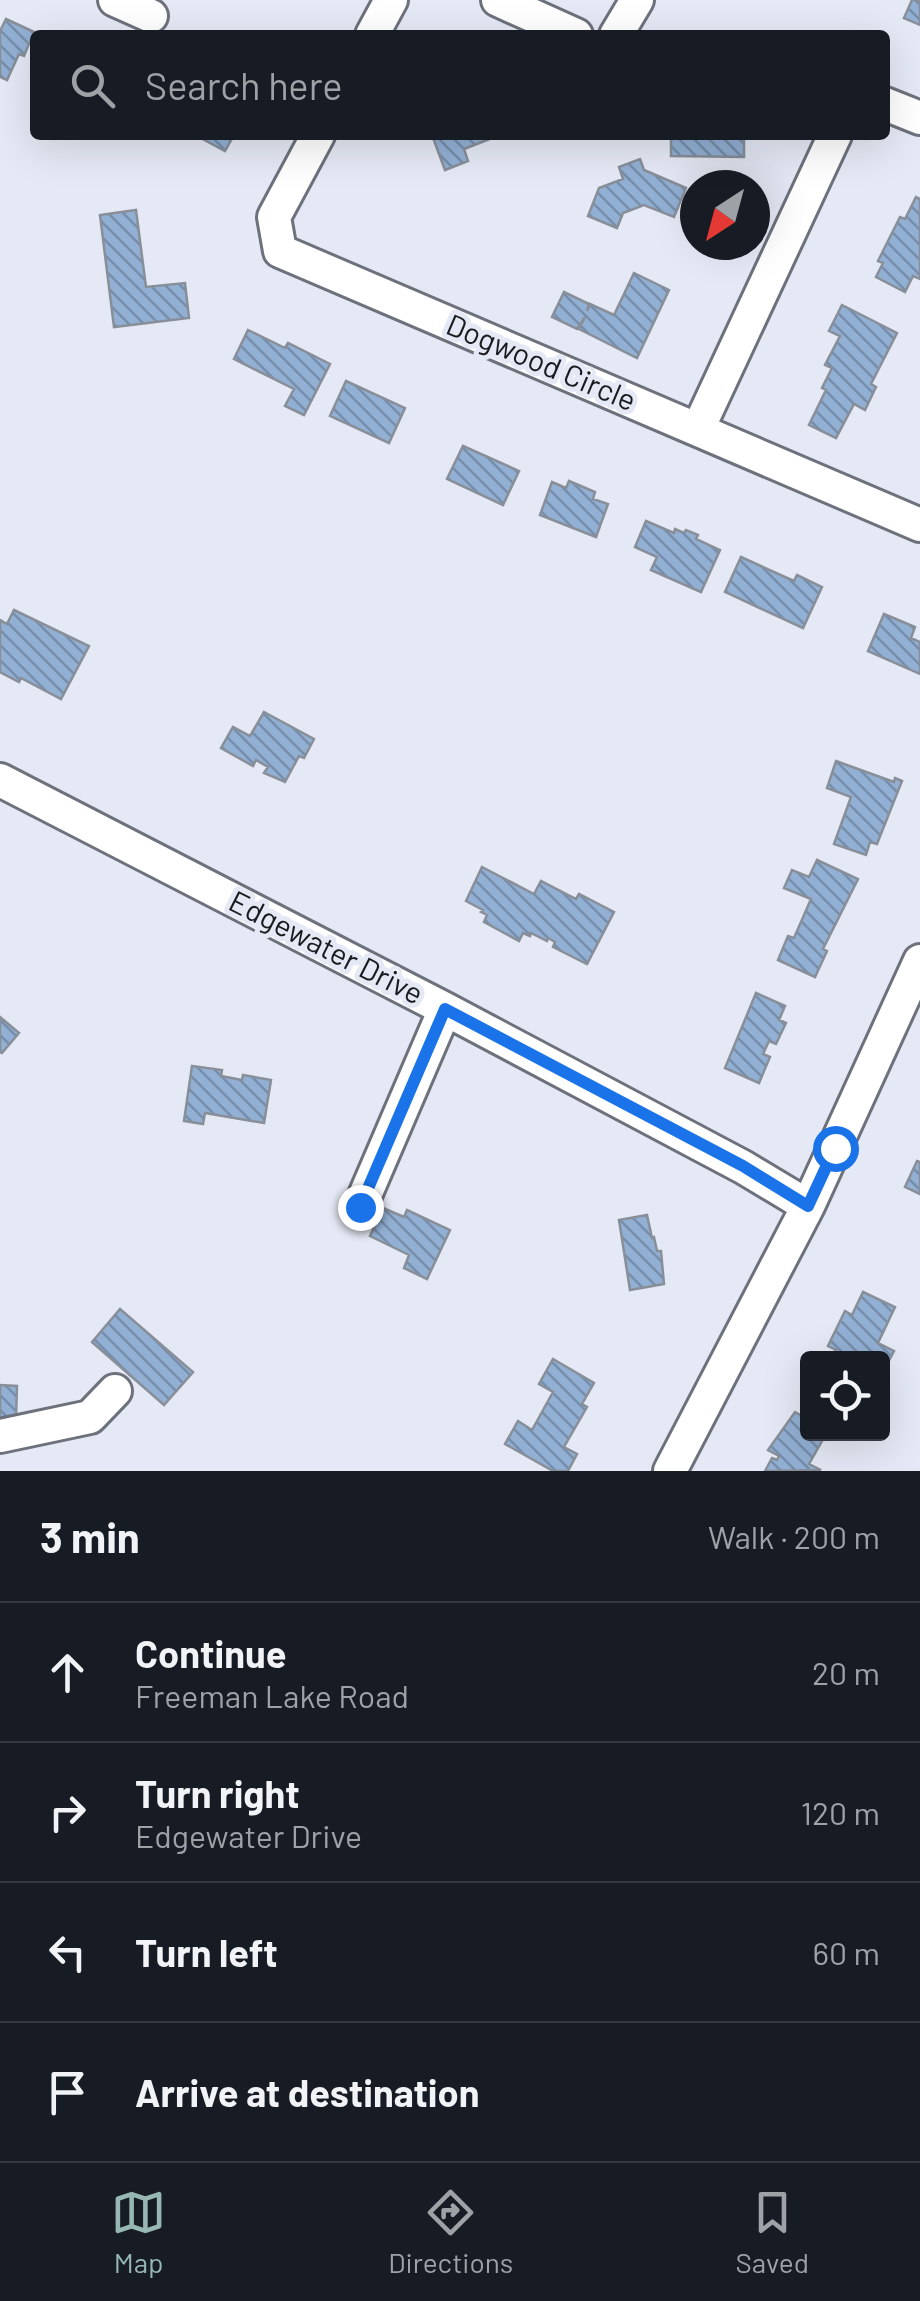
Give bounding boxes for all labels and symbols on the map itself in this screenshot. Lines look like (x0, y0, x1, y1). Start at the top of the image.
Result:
north arrow (680, 170, 770, 260)
street label: Dogwood Circle (442, 305, 642, 417)
street label: Edgewater Drive (224, 882, 430, 1011)
route start (813, 1126, 859, 1172)
route end (338, 1185, 384, 1231)

